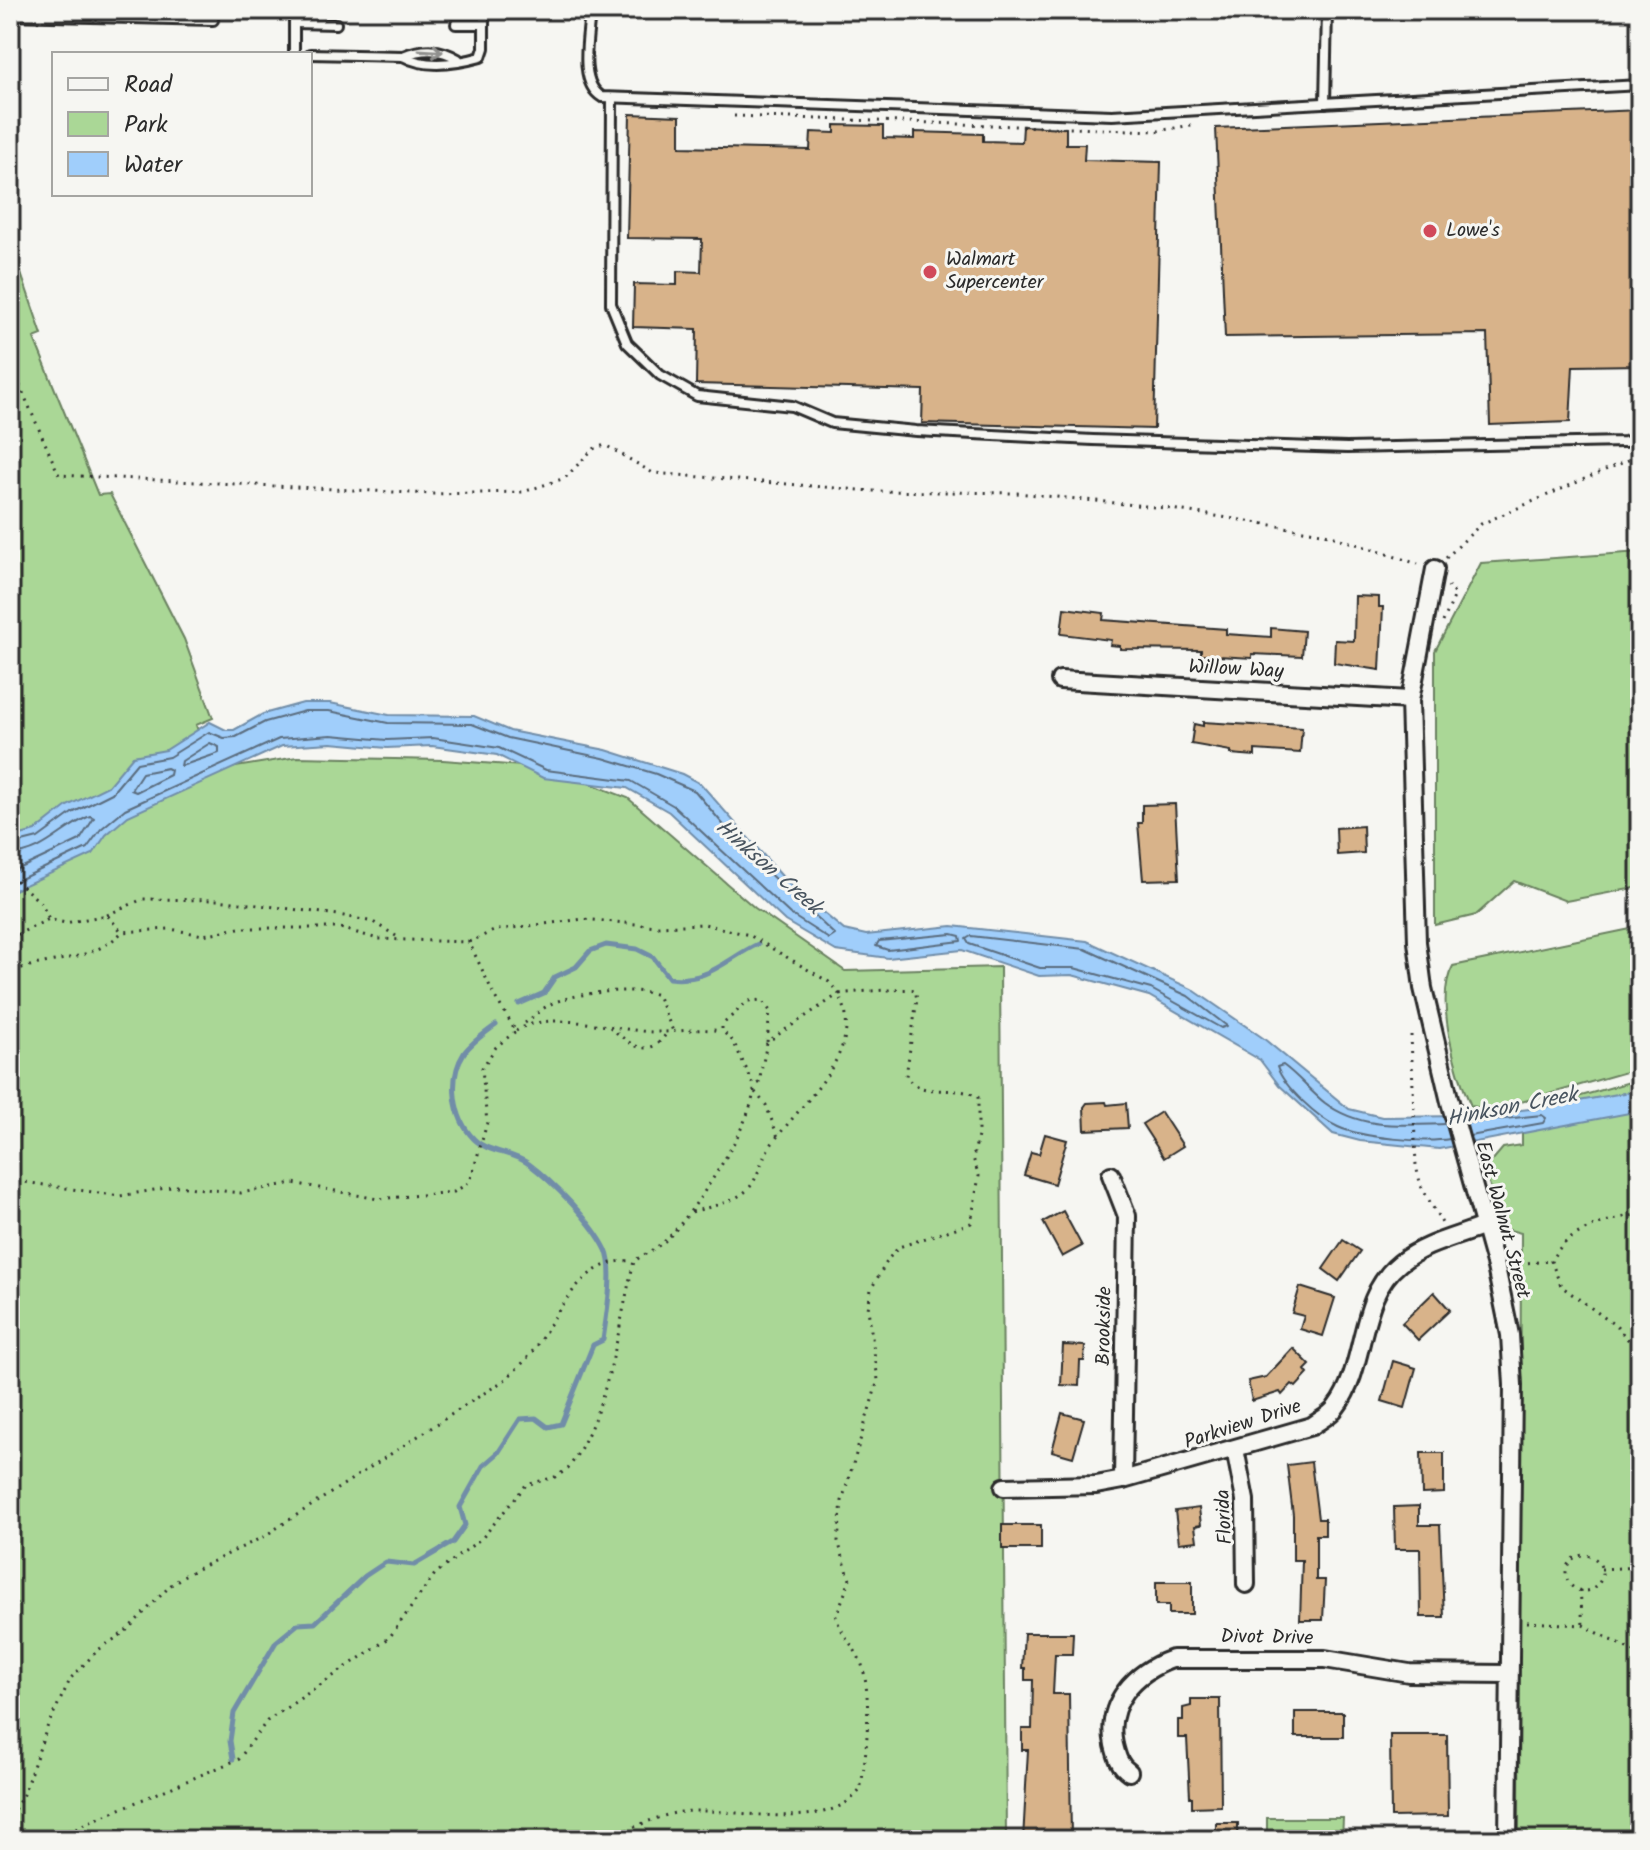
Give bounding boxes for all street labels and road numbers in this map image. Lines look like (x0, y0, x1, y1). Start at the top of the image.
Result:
street label: Willow Way (1188, 652, 1285, 689)
street label: East Walnut Street (1466, 1138, 1538, 1303)
street label: Brookside (1088, 1286, 1122, 1366)
street label: Parkview Drive (1180, 1391, 1306, 1459)
street label: Florida (1208, 1489, 1242, 1545)
street label: Divot Drive (1220, 1621, 1314, 1655)

